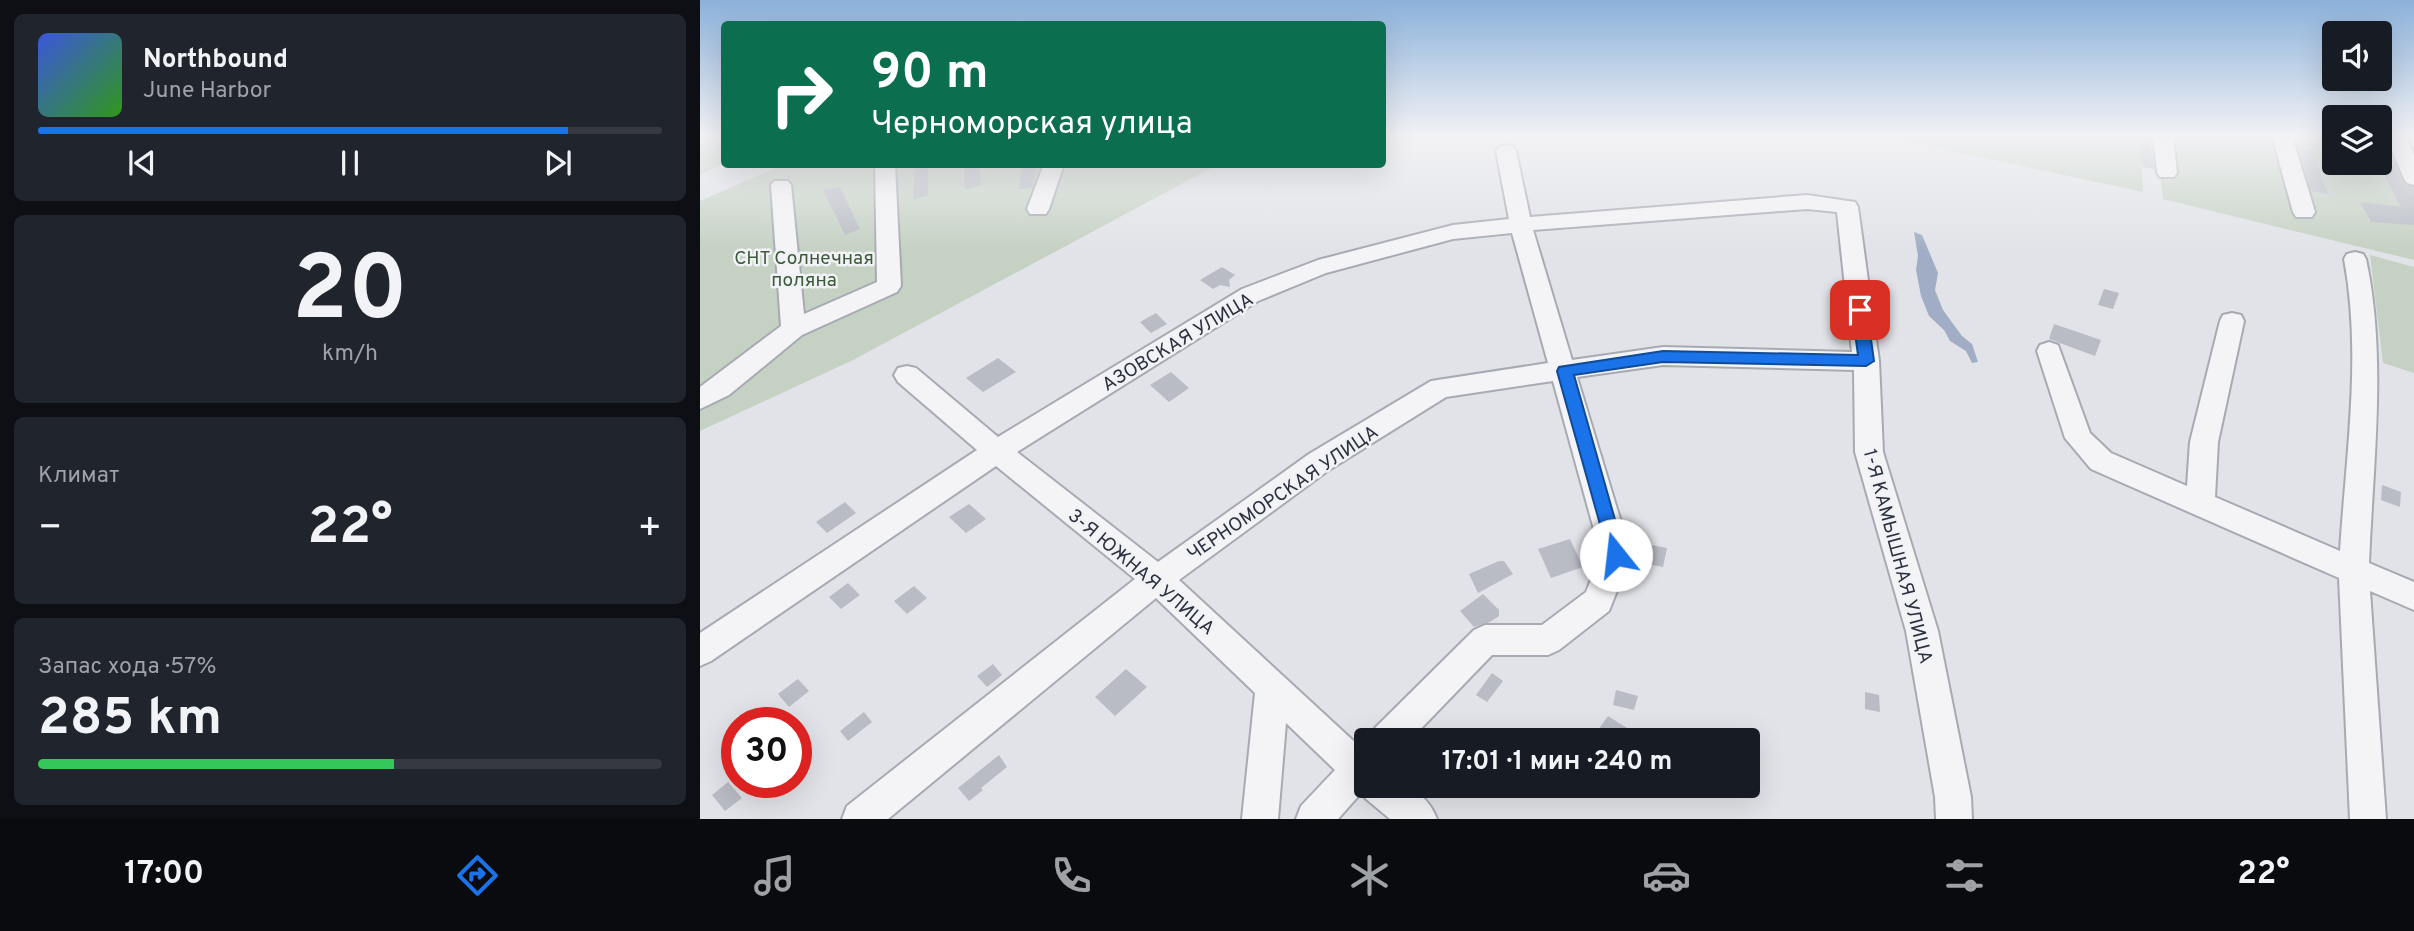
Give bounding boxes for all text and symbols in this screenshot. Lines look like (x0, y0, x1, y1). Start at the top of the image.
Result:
map controls (2322, 21, 2392, 175)
button: sound (2322, 21, 2392, 91)
text: Northbound (143, 44, 288, 77)
text: 90 m (871, 44, 989, 106)
icon: right (756, 49, 847, 140)
text: June Harbor (143, 77, 271, 106)
text: Черноморская улица (871, 105, 1193, 145)
button: layers (2322, 105, 2392, 175)
icon: previous (123, 144, 161, 182)
icon: pause (331, 144, 369, 182)
icon: next (539, 144, 577, 182)
text: 20 (292, 237, 408, 352)
park label: СНТ Солнечная поляна (734, 247, 874, 293)
pin (1830, 280, 1890, 340)
street label: АЗОВСКАЯ УЛИЦА (1098, 288, 1258, 397)
icon: arrive (1841, 291, 1879, 329)
text: km/h (322, 340, 378, 369)
street label: ЧЕРНОМОРСКАЯ УЛИЦА (1183, 421, 1383, 567)
street label: 1-Я КАМЫШНАЯ УЛИЦА (1857, 447, 1937, 666)
text: Климат (38, 462, 119, 491)
text: 22° (307, 496, 393, 562)
street label: 3-Я ЮЖНАЯ УЛИЦА (1062, 504, 1219, 641)
text: − (38, 505, 63, 554)
text: + (637, 505, 662, 554)
position arrow (1579, 518, 1653, 592)
text: Запас хода · 57% (38, 653, 216, 682)
text: 285 km (38, 687, 222, 753)
speed limit sign: 30 (721, 707, 812, 798)
text: 17:01 · 1 мин · 240 m (1442, 746, 1672, 779)
icon: directions (453, 851, 502, 900)
icon: music (750, 851, 799, 900)
icon: phone (1047, 851, 1096, 900)
icon: climate (1345, 851, 1394, 900)
icon: car (1642, 851, 1691, 900)
icon: filters (1940, 851, 1989, 900)
text: 17:00 (124, 855, 204, 895)
text: 22° (2237, 855, 2290, 895)

